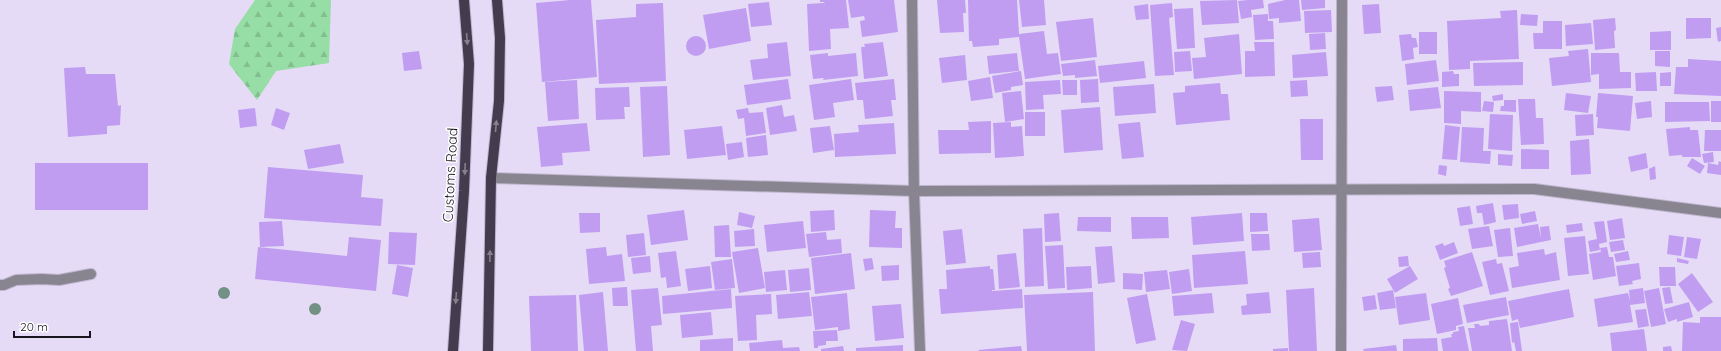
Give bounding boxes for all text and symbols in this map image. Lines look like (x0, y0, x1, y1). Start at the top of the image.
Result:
one-way arrow (464, 33, 471, 45)
one-way arrow (493, 120, 500, 132)
street label: Customs Road (439, 127, 461, 223)
one-way arrow (462, 163, 468, 176)
one-way arrow (487, 249, 493, 262)
one-way arrow (453, 292, 460, 304)
scale bar (14, 313, 90, 339)
text: 20 m (20, 319, 48, 334)

